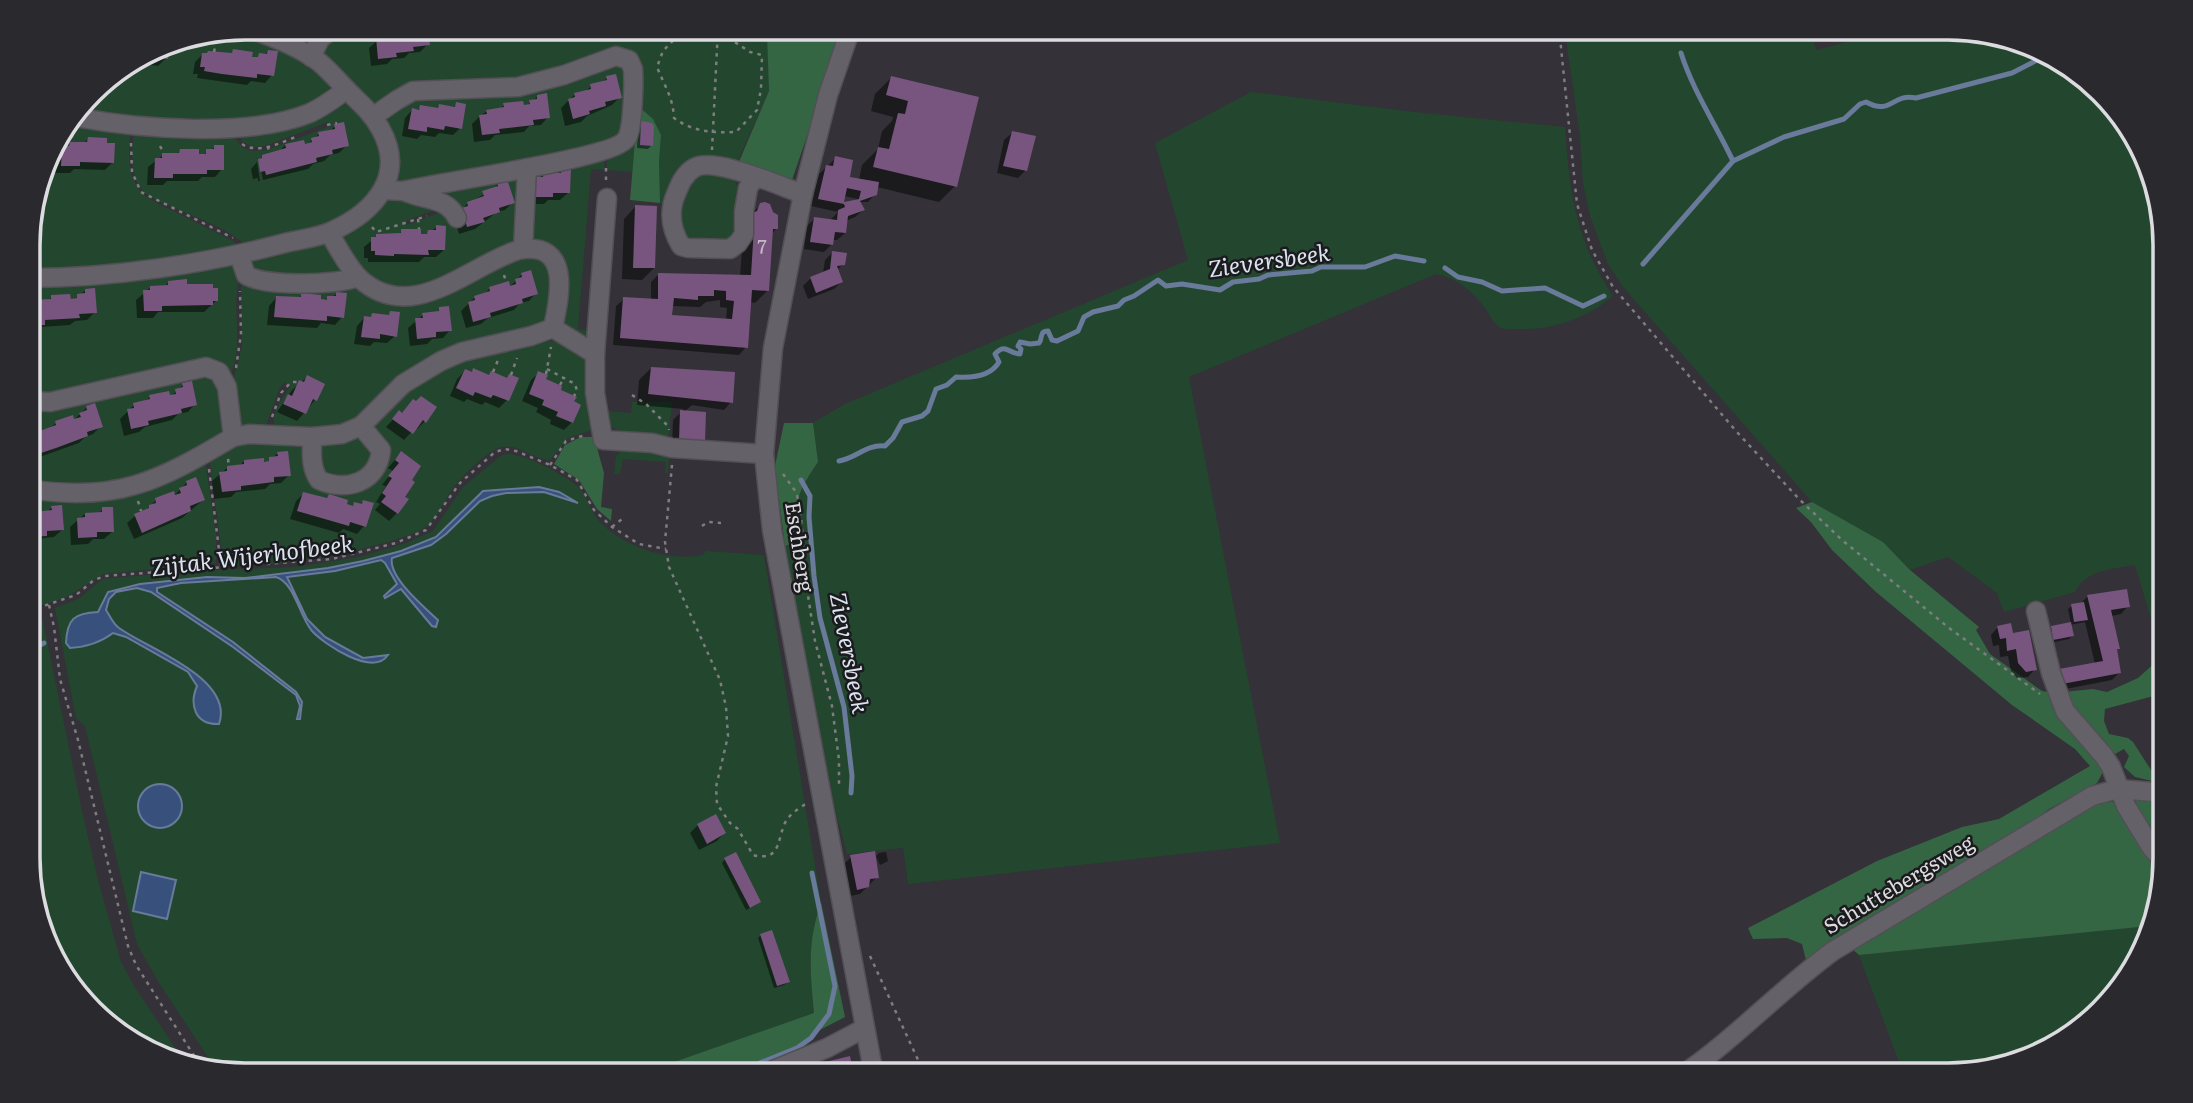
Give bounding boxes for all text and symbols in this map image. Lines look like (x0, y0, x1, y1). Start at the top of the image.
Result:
house number: 7 (757, 232, 767, 259)
water label: Zieversbeek (1205, 234, 1332, 284)
street label: Eschberg (779, 499, 824, 595)
water label: Zijtak Wijerhofbeek (148, 525, 355, 583)
water label: Zieversbeek (823, 589, 879, 717)
street label: Schuttebergsweg (1817, 825, 1979, 940)

